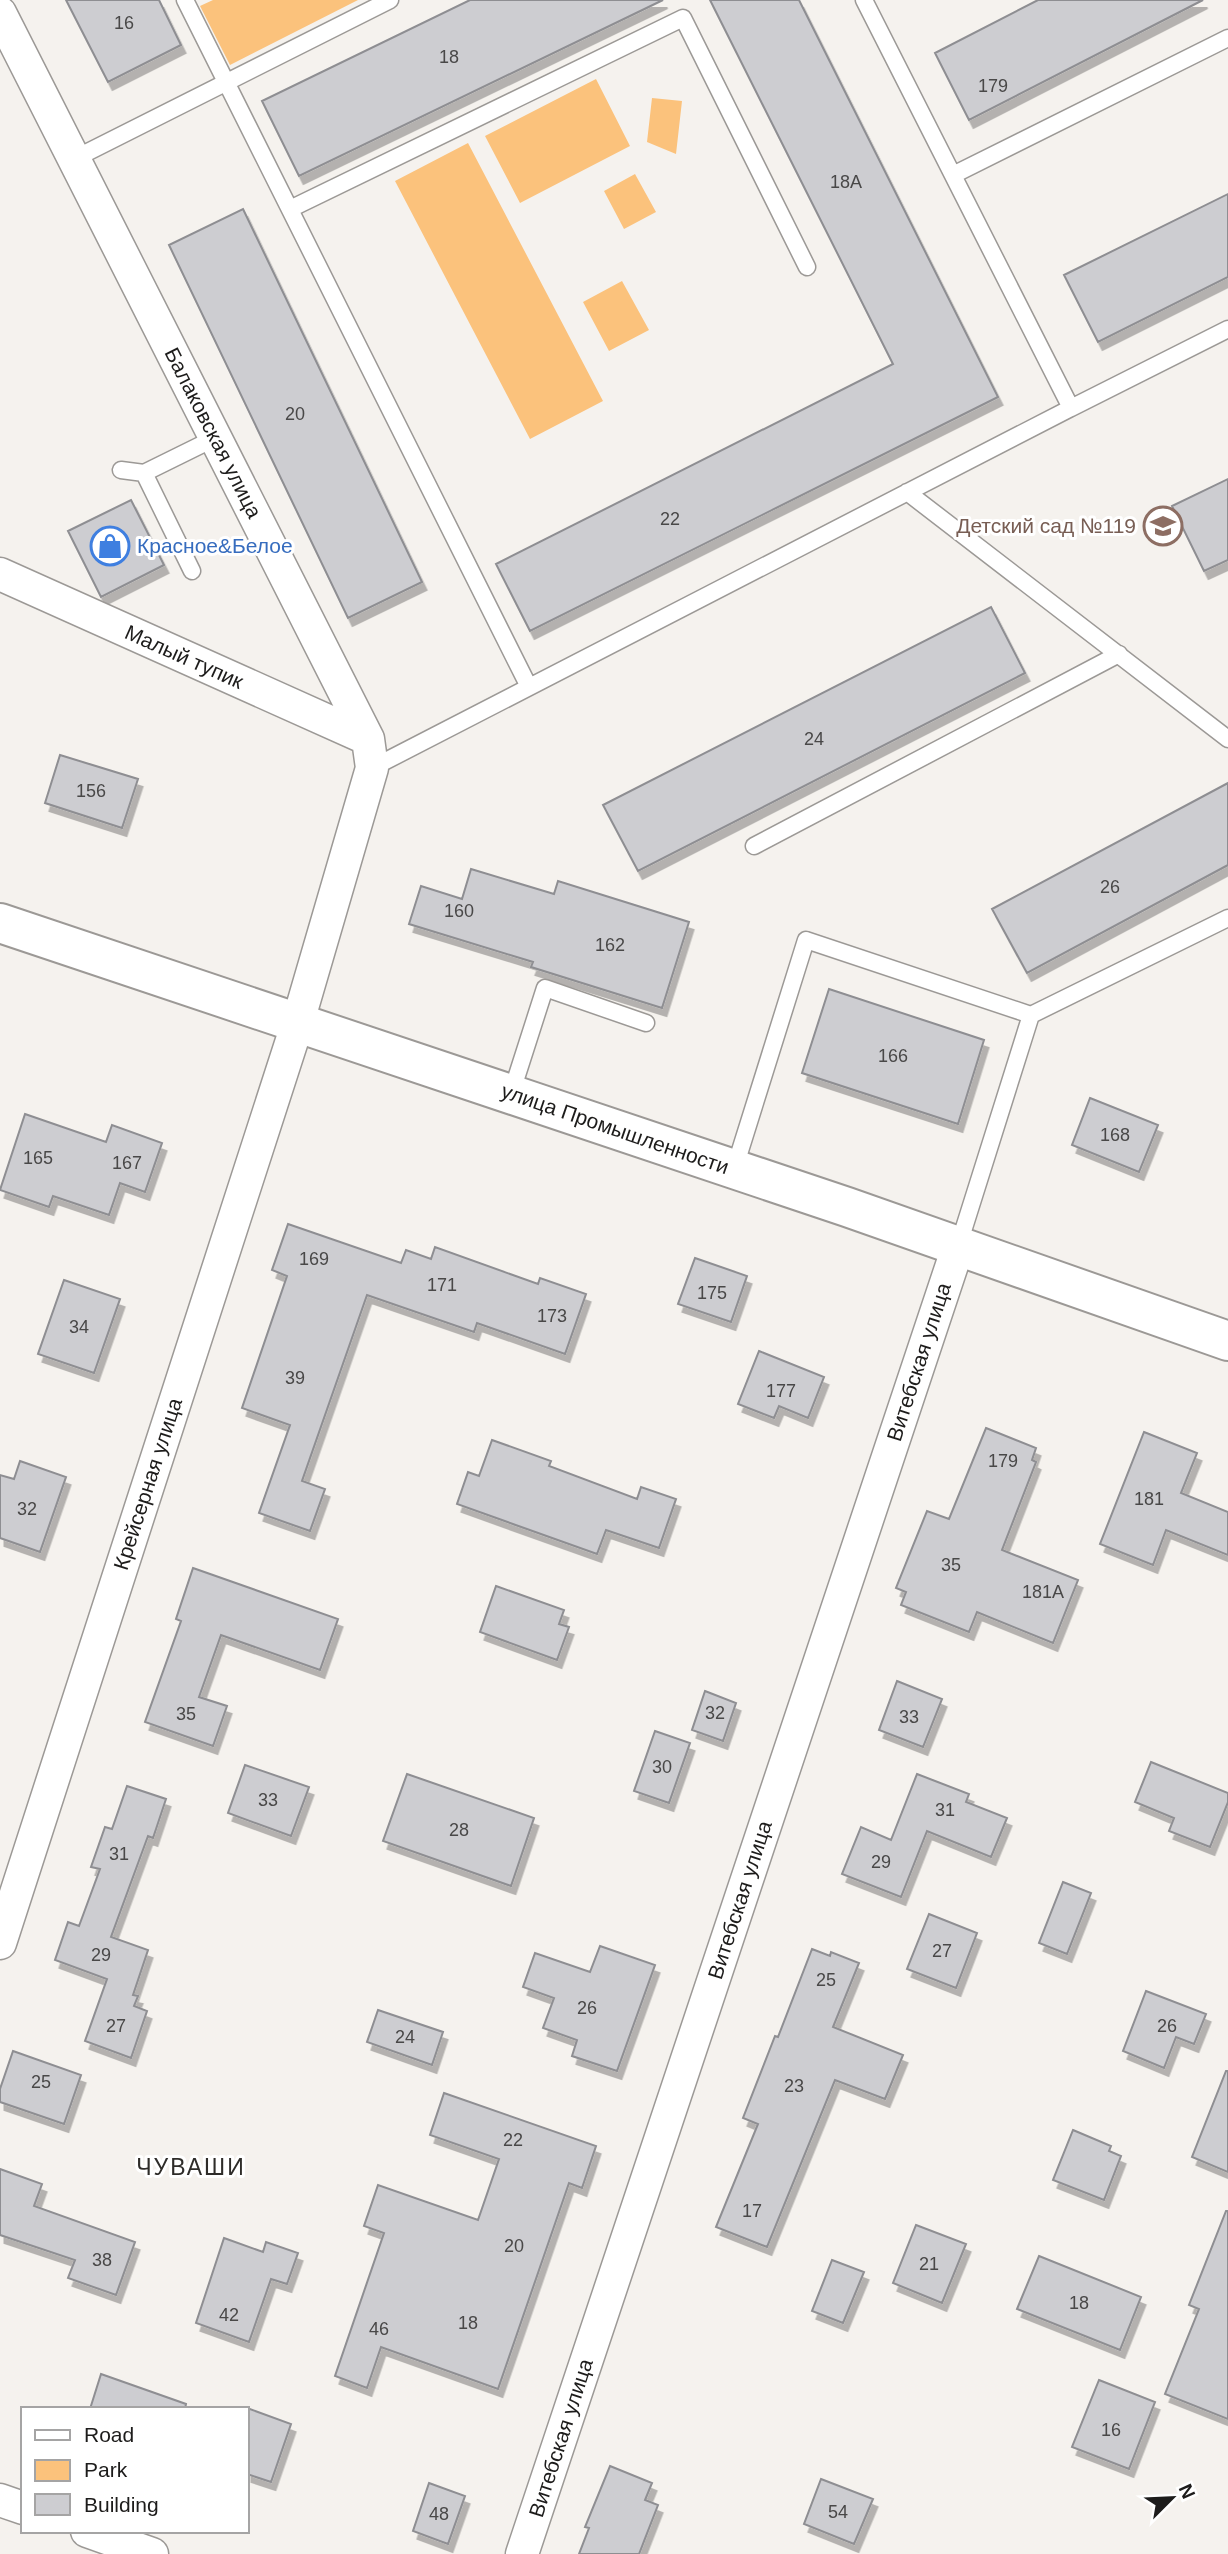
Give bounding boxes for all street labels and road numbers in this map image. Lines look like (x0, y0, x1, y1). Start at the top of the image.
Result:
street label: Балаковская улица (160, 344, 267, 522)
street label: Малый тупик (122, 620, 248, 693)
street label: улица Промышленности (498, 1079, 732, 1178)
street label: Витебская улица (882, 1279, 955, 1444)
street label: Крейсерная улица (109, 1395, 186, 1573)
street label: Витебская улица (703, 1817, 776, 1982)
street label: Витебская улица (524, 2355, 597, 2520)

